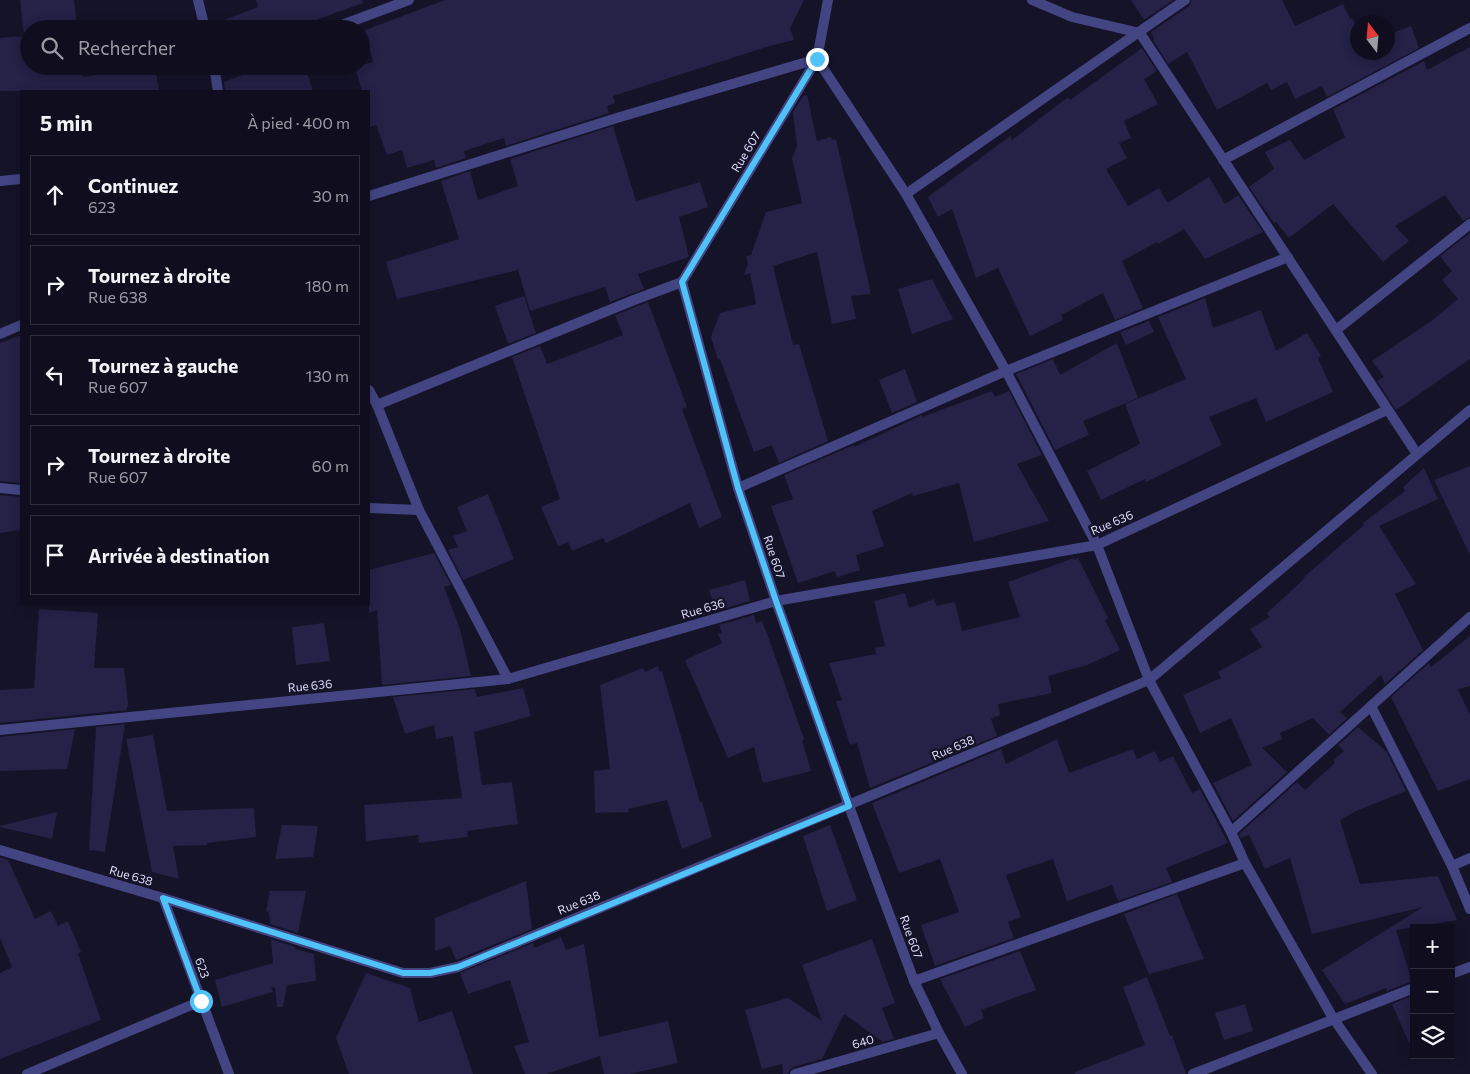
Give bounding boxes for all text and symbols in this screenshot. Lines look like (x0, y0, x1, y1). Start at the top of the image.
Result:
north arrow (1350, 15, 1395, 60)
search box (20, 20, 370, 75)
icon: search (38, 34, 66, 62)
text: Rechercher (78, 36, 176, 59)
route end (806, 48, 829, 71)
text: 5 min (40, 110, 93, 135)
text: À pied · 400 m (247, 113, 350, 132)
street label: Rue 607 (728, 129, 763, 174)
text: Continuez (88, 174, 178, 197)
icon: ahead (41, 181, 69, 209)
text: 30 m (312, 186, 349, 205)
text: 623 (88, 197, 116, 216)
text: Tournez à droite (88, 264, 230, 287)
icon: right (41, 271, 69, 299)
text: 180 m (305, 276, 349, 295)
text: Rue 638 (88, 287, 148, 306)
text: Tournez à gauche (88, 354, 238, 377)
icon: left (41, 361, 69, 389)
text: 130 m (306, 366, 349, 385)
text: Rue 607 (88, 377, 148, 396)
text: Tournez à droite (88, 444, 230, 467)
icon: right (41, 451, 69, 479)
text: 60 m (312, 456, 349, 475)
text: Rue 607 (88, 467, 148, 486)
street label: Rue 636 (1088, 507, 1135, 537)
street label: Rue 607 (761, 533, 789, 580)
icon: arrive (41, 541, 69, 569)
text: Arrivée à destination (88, 544, 270, 567)
street label: Rue 636 (679, 595, 726, 621)
street label: Rue 636 (287, 676, 333, 694)
street label: Rue 638 (929, 732, 976, 762)
street label: Rue 638 (108, 862, 155, 888)
street label: Rue 638 (555, 887, 602, 917)
street label: Rue 607 (898, 913, 926, 960)
map controls (1410, 924, 1455, 1059)
button: + (1410, 924, 1455, 969)
street label: 623 (193, 956, 213, 980)
button: − (1410, 969, 1455, 1014)
route start (190, 990, 213, 1013)
button: layers (1410, 1014, 1455, 1059)
street label: 640 (850, 1031, 876, 1051)

